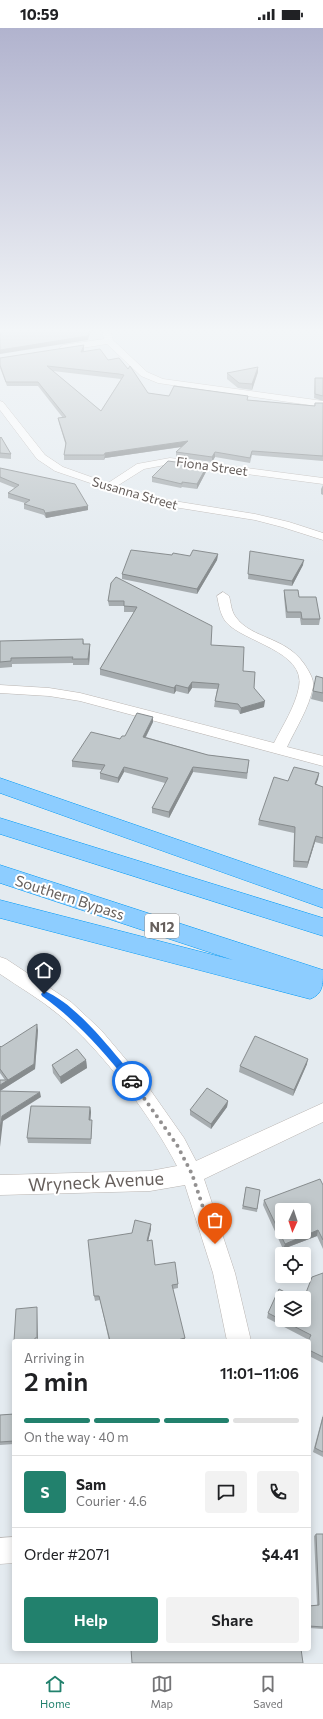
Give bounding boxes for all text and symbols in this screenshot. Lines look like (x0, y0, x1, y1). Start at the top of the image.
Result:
text: 10:59 (20, 5, 59, 23)
street label: Fiona Street (175, 453, 249, 479)
street label: Susanna Street (90, 473, 180, 513)
street label: Southern Bypass (13, 871, 127, 923)
road number: N12 (145, 914, 179, 938)
pin (27, 953, 61, 994)
icon: home (33, 959, 55, 981)
courier (112, 1061, 152, 1101)
icon: car (121, 1070, 143, 1092)
street label: Wryneck Avenue (28, 1166, 164, 1196)
pin (198, 1203, 232, 1244)
north arrow (275, 1203, 311, 1239)
map controls (275, 1203, 311, 1327)
icon: bag (204, 1209, 226, 1231)
button: locate (275, 1247, 311, 1283)
button: layers (275, 1291, 311, 1327)
text: Arriving in (24, 1350, 84, 1366)
text: 11:01–11:06 (220, 1364, 299, 1382)
text: 2 min (24, 1365, 88, 1396)
text: On the way · 40 m (24, 1429, 129, 1445)
button: chat (205, 1471, 247, 1513)
button: phone (257, 1471, 299, 1513)
text: Sam (76, 1475, 106, 1493)
text: S (40, 1483, 50, 1501)
text: Courier · 4.6 (76, 1493, 147, 1509)
text: Order #2071 (24, 1545, 110, 1563)
text: $4.41 (262, 1545, 299, 1563)
button: Help (24, 1597, 158, 1643)
button: Share (166, 1597, 299, 1643)
tab: Home (40, 1673, 70, 1710)
tab: Map (150, 1673, 173, 1710)
tab: Saved (253, 1673, 283, 1710)

